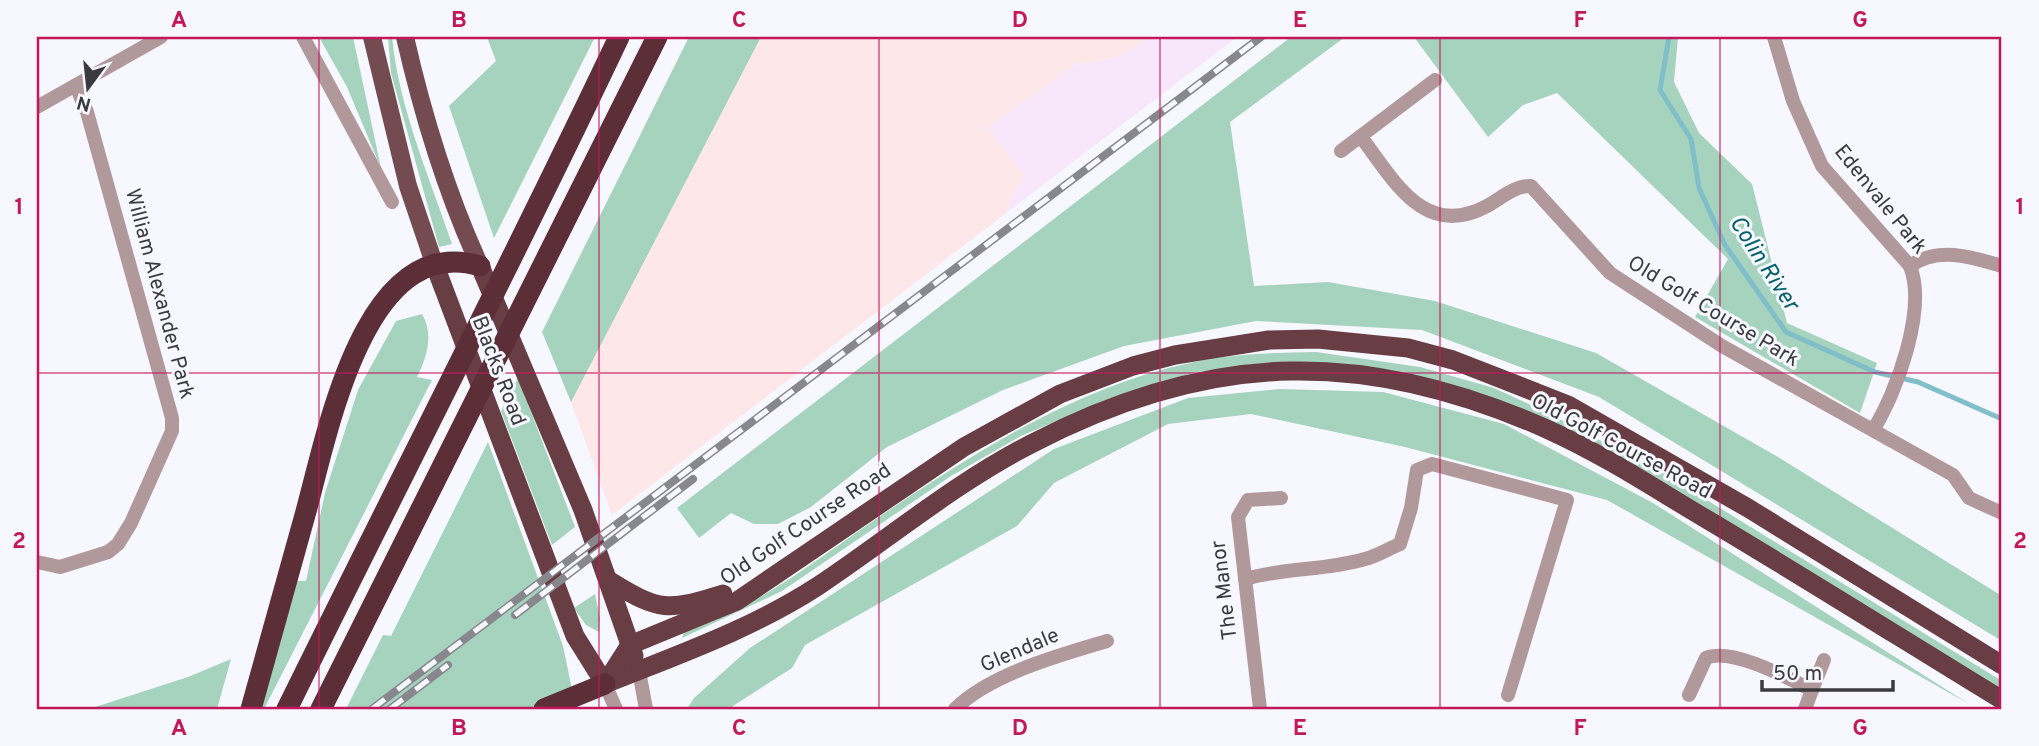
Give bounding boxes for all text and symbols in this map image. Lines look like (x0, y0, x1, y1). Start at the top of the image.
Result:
text: A (171, 7, 187, 36)
text: B (451, 7, 467, 36)
text: C (732, 7, 746, 36)
text: D (1012, 7, 1028, 36)
text: E (1293, 7, 1307, 36)
text: F (1573, 7, 1587, 36)
text: G (1852, 7, 1868, 36)
north arrow (52, 52, 122, 122)
text: N (74, 89, 94, 116)
street label: Edenvale Park (1828, 140, 1932, 260)
street label: William Alexander Park (118, 186, 200, 402)
text: 1 (14, 194, 24, 223)
text: 1 (2015, 194, 2025, 223)
water label: Colin River (1722, 211, 1806, 319)
street label: Old Golf Course Park (1622, 250, 1804, 374)
street label: Blacks Road (465, 312, 531, 430)
street label: Old Golf Course Road (1526, 388, 1716, 506)
street label: Old Golf Course Road (715, 458, 897, 592)
text: 2 (12, 528, 26, 557)
text: 2 (2013, 528, 2027, 557)
street label: The Manor (1206, 539, 1244, 641)
street label: Glendale (976, 622, 1064, 680)
scale bar (1762, 648, 1894, 692)
text: 50 m (1773, 661, 1822, 688)
text: A (171, 715, 187, 744)
text: B (451, 715, 467, 744)
text: C (732, 715, 746, 744)
text: D (1012, 715, 1028, 744)
text: E (1293, 715, 1307, 744)
text: F (1573, 715, 1587, 744)
text: G (1852, 715, 1868, 744)

